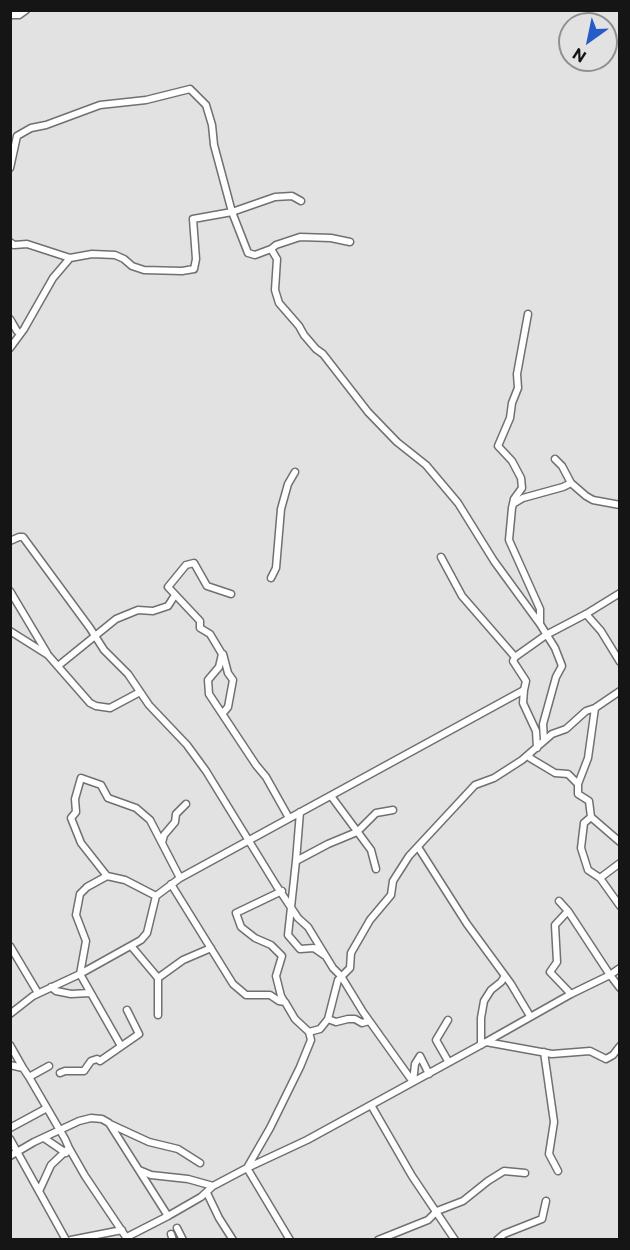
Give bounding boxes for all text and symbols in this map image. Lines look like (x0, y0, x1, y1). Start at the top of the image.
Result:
north arrow (558, 12, 618, 72)
text: N (569, 45, 589, 67)

